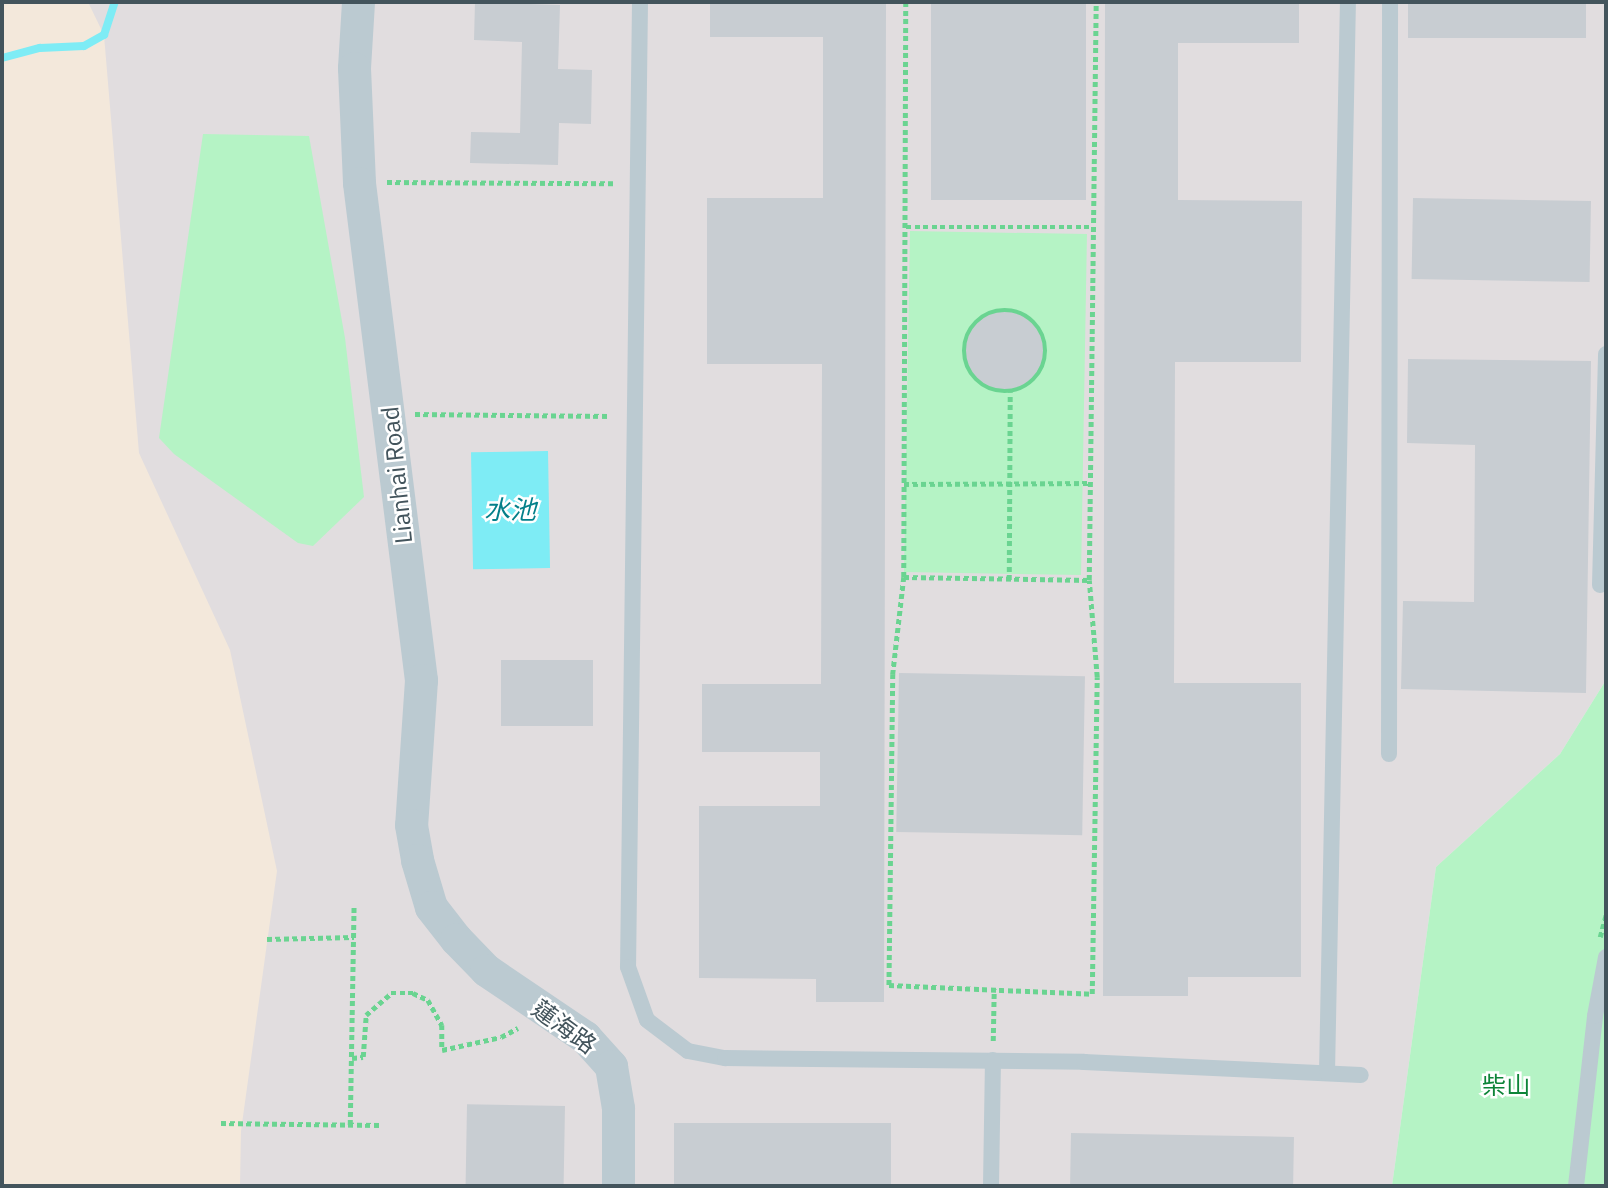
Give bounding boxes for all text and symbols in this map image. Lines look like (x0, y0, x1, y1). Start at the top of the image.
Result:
street label: Lianhai Road (375, 405, 419, 545)
water label: 水池 (484, 494, 536, 526)
street label: 蓮海路 (526, 994, 602, 1060)
park label: 柴山 (1482, 1072, 1530, 1100)

